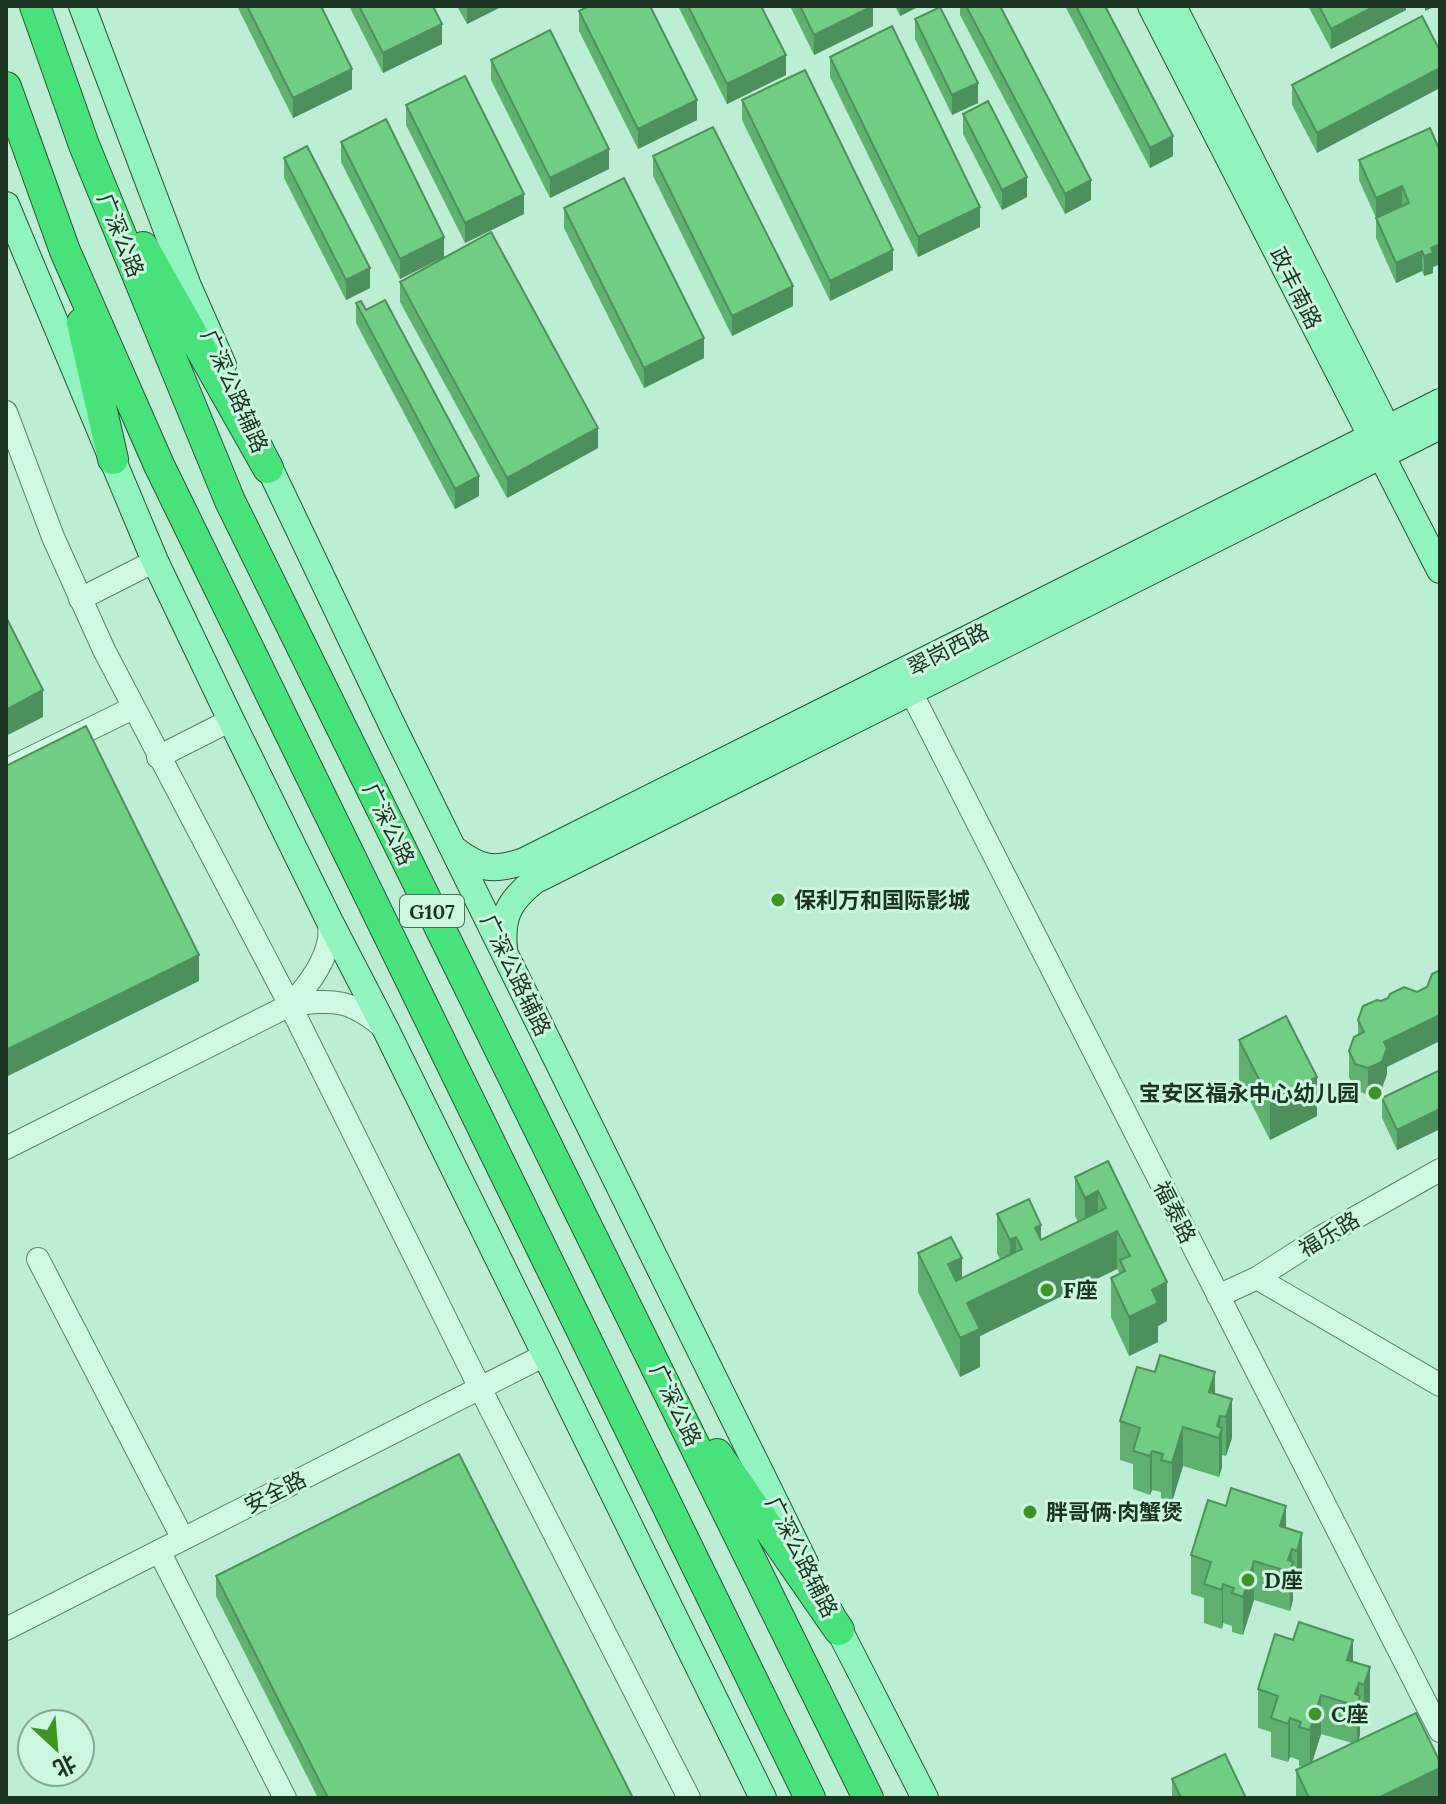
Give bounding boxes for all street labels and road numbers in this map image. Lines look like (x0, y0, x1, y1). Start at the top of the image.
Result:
street label: 广深公路 (92, 189, 150, 281)
street label: 政丰南路 (1264, 242, 1328, 334)
street label: 广深公路辅路 (195, 325, 275, 457)
street label: 翠岗西路 (902, 617, 994, 681)
street label: 广深公路 (357, 778, 421, 870)
road number: G107 (400, 895, 464, 927)
street label: 广深公路辅路 (474, 910, 558, 1040)
street label: 福泰路 (1148, 1176, 1202, 1248)
street label: 福乐路 (1293, 1205, 1365, 1263)
street label: 广深公路 (644, 1359, 708, 1451)
street label: 安全路 (239, 1465, 311, 1519)
street label: 广深公路辅路 (760, 1492, 844, 1622)

